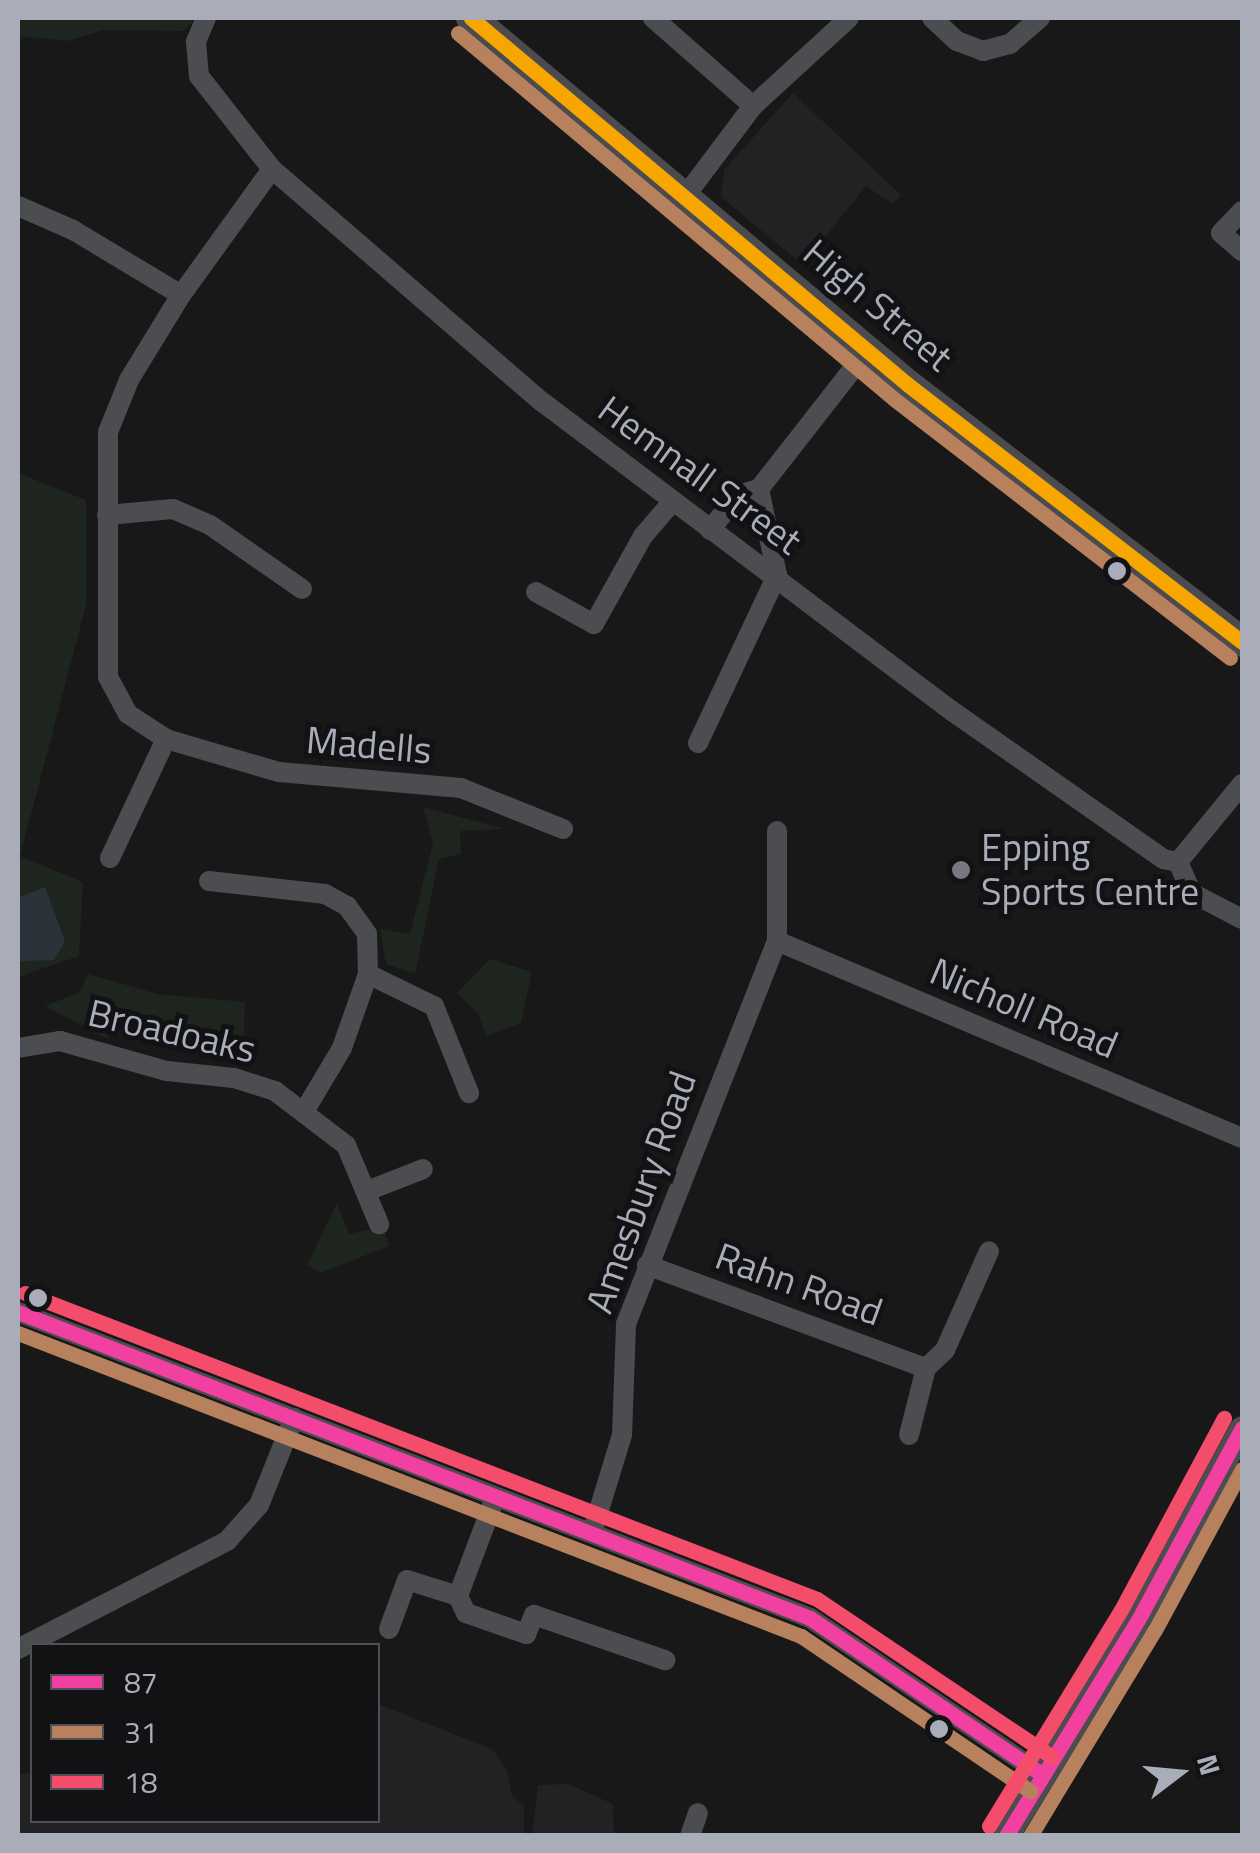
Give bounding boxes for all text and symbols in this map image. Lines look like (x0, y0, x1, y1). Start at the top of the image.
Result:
street label: High Street (794, 230, 962, 380)
street label: Hemnall Street (590, 386, 810, 564)
unlabelled marker (1107, 561, 1127, 581)
street label: Madells (305, 717, 433, 773)
place label: Epping Sports Centre (981, 825, 1199, 914)
marker: Epping Sports Centre (950, 859, 972, 881)
street label: Nicholl Road (923, 948, 1125, 1068)
street label: Broadoaks (84, 990, 260, 1072)
street label: Amesbury Road (576, 1065, 706, 1319)
street label: Rahn Road (710, 1233, 888, 1335)
unlabelled marker (28, 1288, 48, 1308)
legend (30, 1643, 380, 1823)
text: 87 (124, 1659, 158, 1705)
text: 31 (124, 1709, 158, 1755)
unlabelled marker (929, 1719, 949, 1739)
north arrow (1130, 1723, 1230, 1823)
text: N (1186, 1749, 1233, 1780)
text: 18 (124, 1759, 158, 1805)

